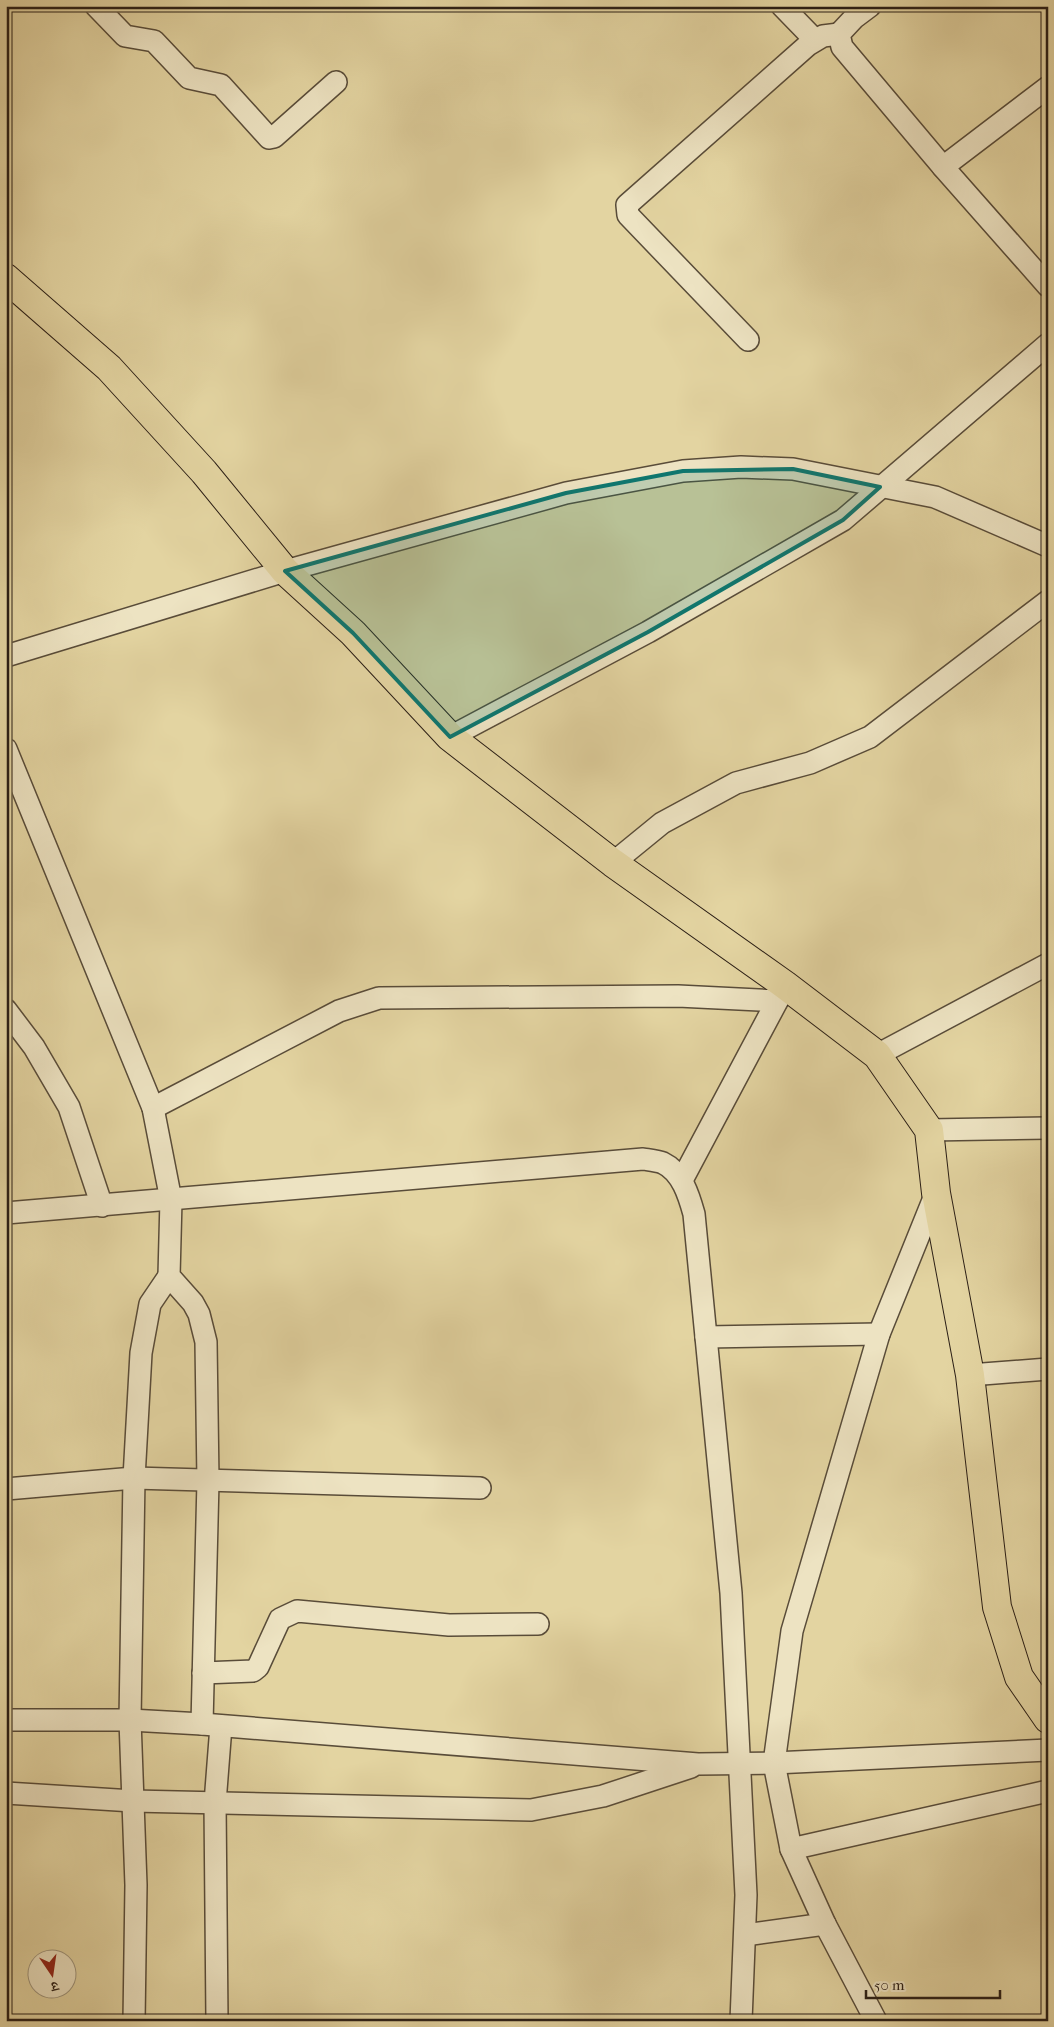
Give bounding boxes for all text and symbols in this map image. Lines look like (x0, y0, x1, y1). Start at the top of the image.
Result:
north arrow (28, 1950, 78, 2000)
scale bar (866, 1967, 1000, 1999)
text: 50 m (874, 1976, 905, 1994)
text: उ (49, 1977, 61, 1995)

